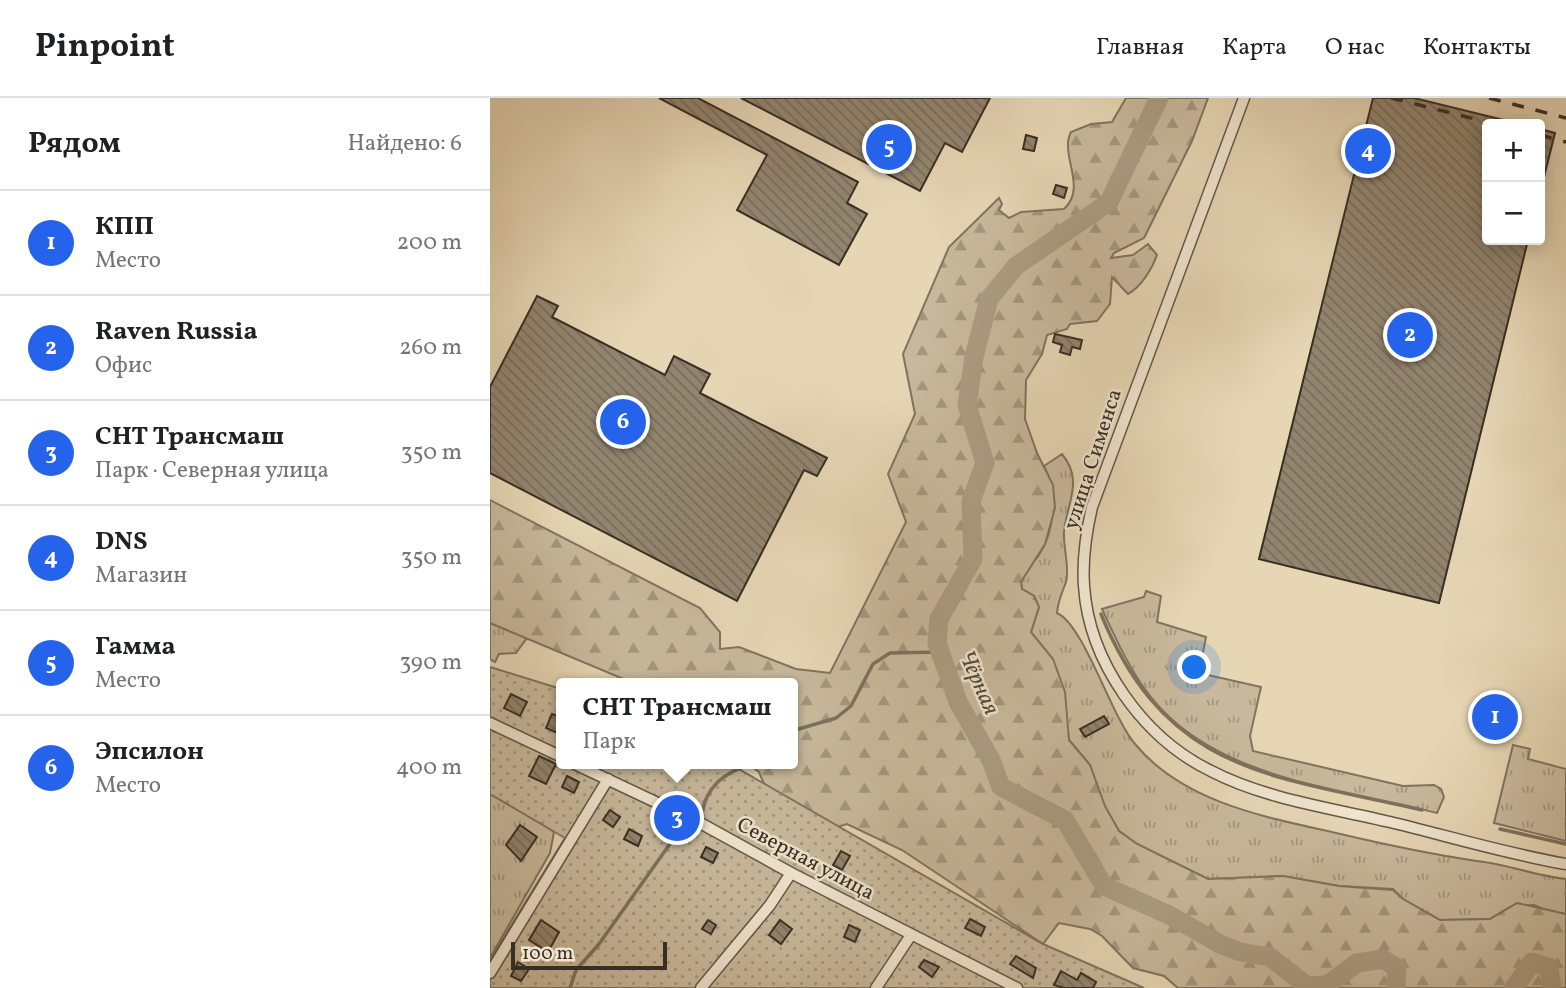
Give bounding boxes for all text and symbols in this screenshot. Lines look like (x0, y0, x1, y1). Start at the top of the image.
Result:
text: Pinpoint (35, 25, 175, 71)
text: Главная (1096, 31, 1184, 65)
text: Карта (1222, 31, 1287, 65)
text: О нас (1325, 31, 1385, 65)
text: Контакты (1423, 31, 1531, 65)
map controls (1482, 119, 1545, 245)
button: + (1482, 119, 1545, 182)
pin: 5 (866, 121, 912, 173)
text: Рядом (28, 123, 121, 165)
pin: 4 (1345, 125, 1391, 177)
text: Найдено: 6 (347, 128, 462, 160)
button: − (1482, 182, 1545, 245)
text: КПП (95, 209, 154, 245)
text: 1 (46, 227, 56, 259)
text: 200 m (397, 227, 462, 259)
text: Место (95, 245, 161, 277)
pin: 2 (1387, 309, 1433, 361)
text: Raven Russia (95, 314, 258, 350)
text: 2 (45, 332, 57, 364)
text: 260 m (399, 332, 462, 364)
text: Офис (95, 350, 152, 382)
street label: улица Сименса (1057, 385, 1130, 533)
pin: 6 (600, 396, 646, 448)
text: СНТ Трансмаш (95, 419, 284, 455)
text: 3 (45, 437, 57, 469)
text: 350 m (401, 437, 462, 469)
text: Парк · Северная улица (95, 455, 329, 487)
text: DNS (95, 524, 148, 560)
text: 4 (44, 542, 58, 574)
text: 350 m (401, 542, 462, 574)
text: Магазин (95, 560, 187, 592)
text: Гамма (95, 629, 176, 665)
water label: Чёрная (950, 645, 1007, 720)
text: 5 (45, 647, 57, 679)
text: 390 m (399, 647, 462, 679)
your location (1177, 650, 1211, 684)
text: Место (95, 665, 161, 697)
popup (556, 678, 798, 769)
text: СНТ Трансмаш (582, 690, 772, 726)
pin: 1 (1472, 691, 1518, 743)
text: Парк (582, 726, 636, 758)
text: Эпсилон (95, 734, 204, 770)
text: 6 (45, 752, 57, 784)
text: 400 m (396, 752, 462, 784)
text: Место (95, 770, 161, 802)
pin: 3 (654, 792, 700, 844)
street label: Северная улица (731, 811, 879, 908)
scale bar (511, 939, 667, 971)
text: 100 m (522, 941, 573, 967)

